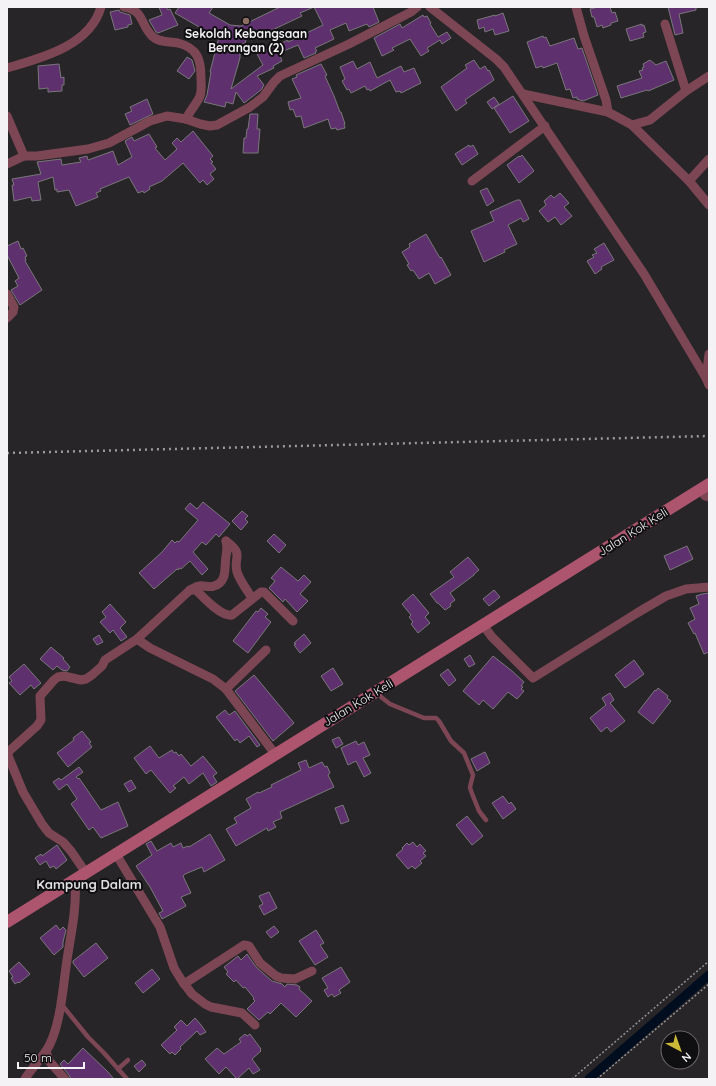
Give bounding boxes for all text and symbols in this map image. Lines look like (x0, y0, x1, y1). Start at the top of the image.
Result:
marker: Sekolah Kebangsaan Berangan (2) (241, 16, 251, 26)
place label: Sekolah Kebangsaan Berangan (2) (185, 26, 307, 55)
street label: Jalan Kok Keli (595, 504, 670, 559)
street label: Jalan Kok Keli (320, 676, 396, 729)
district label: Kampung Dalam (36, 876, 142, 892)
north arrow (660, 1030, 700, 1070)
scale bar (18, 1044, 84, 1070)
text: 50 m (24, 1050, 52, 1065)
text: N (679, 1050, 694, 1065)

